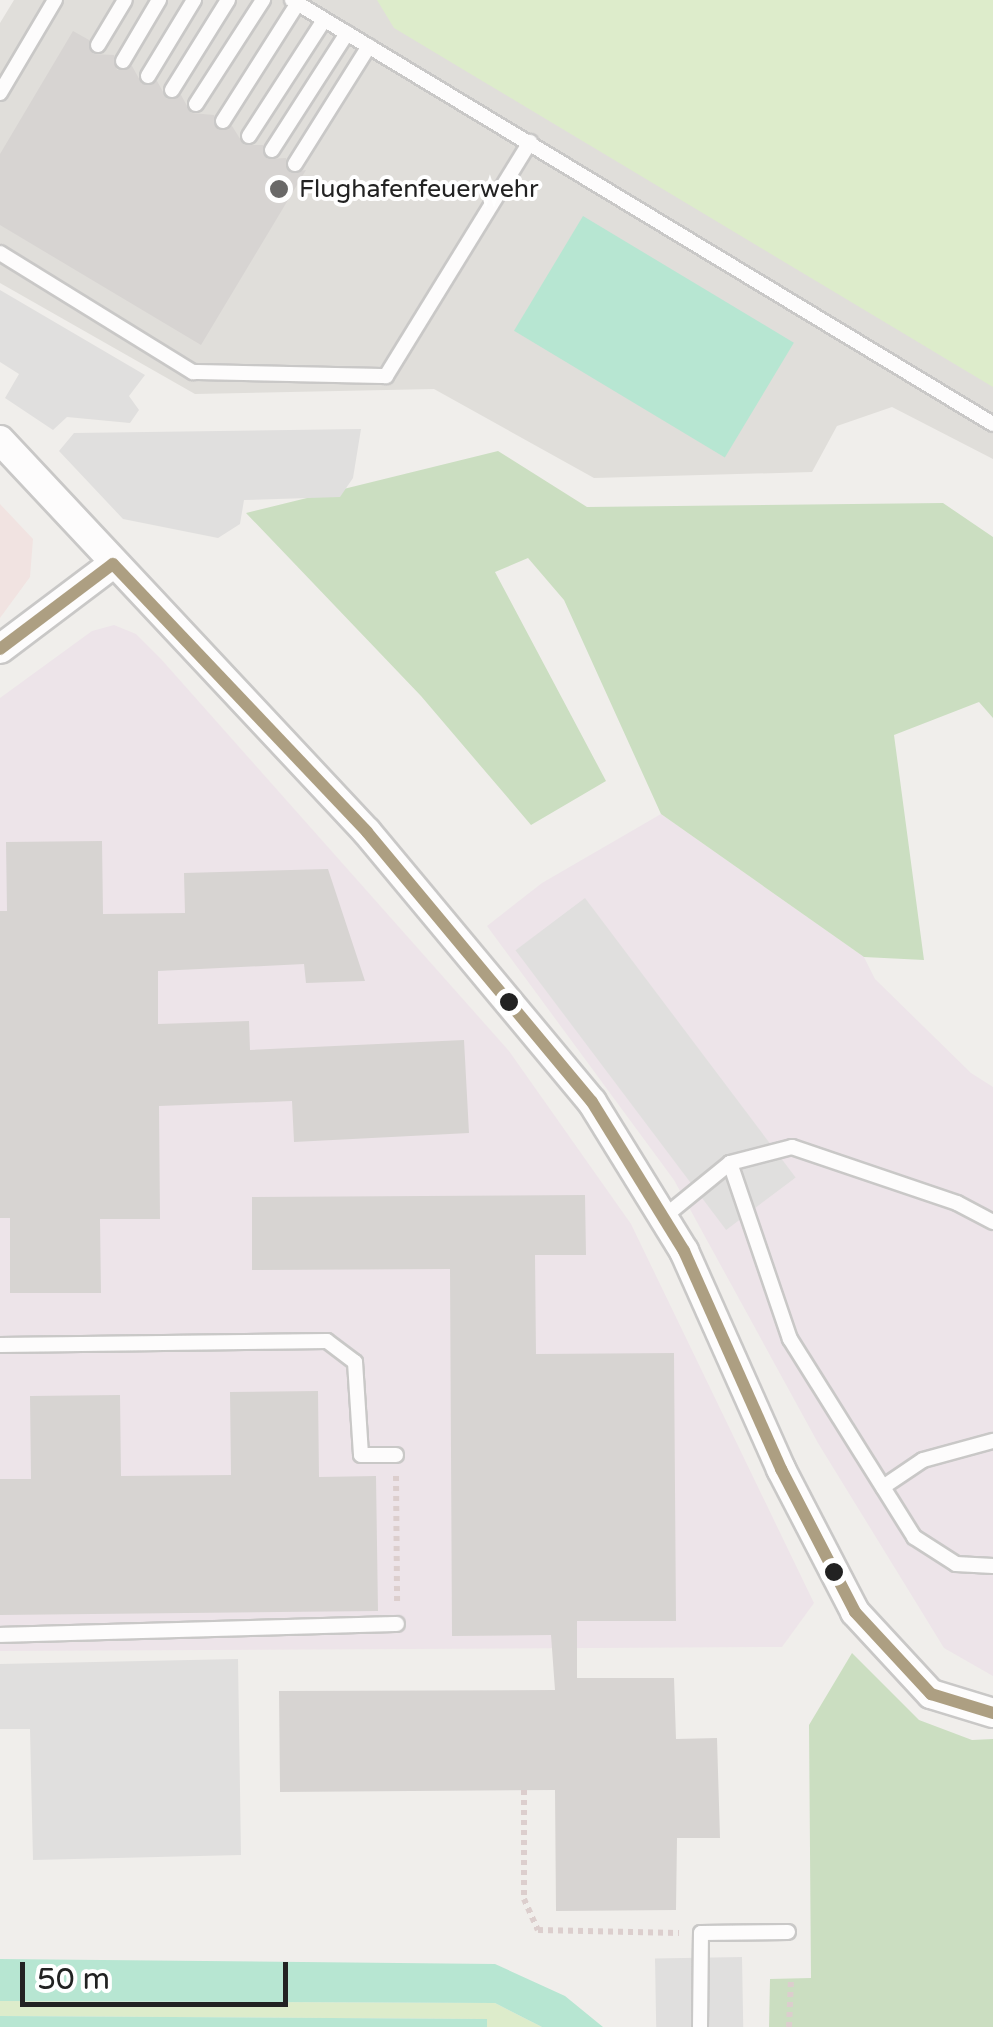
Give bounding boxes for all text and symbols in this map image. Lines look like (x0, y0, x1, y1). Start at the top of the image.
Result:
place label: Flughafenfeuerwehr (299, 174, 539, 204)
marker: Flughafenfeuerwehr (268, 178, 290, 200)
unlabelled marker (499, 992, 519, 1012)
unlabelled marker (824, 1562, 844, 1582)
scale bar (25, 1942, 292, 2004)
text: 50 m (37, 1961, 110, 1998)

